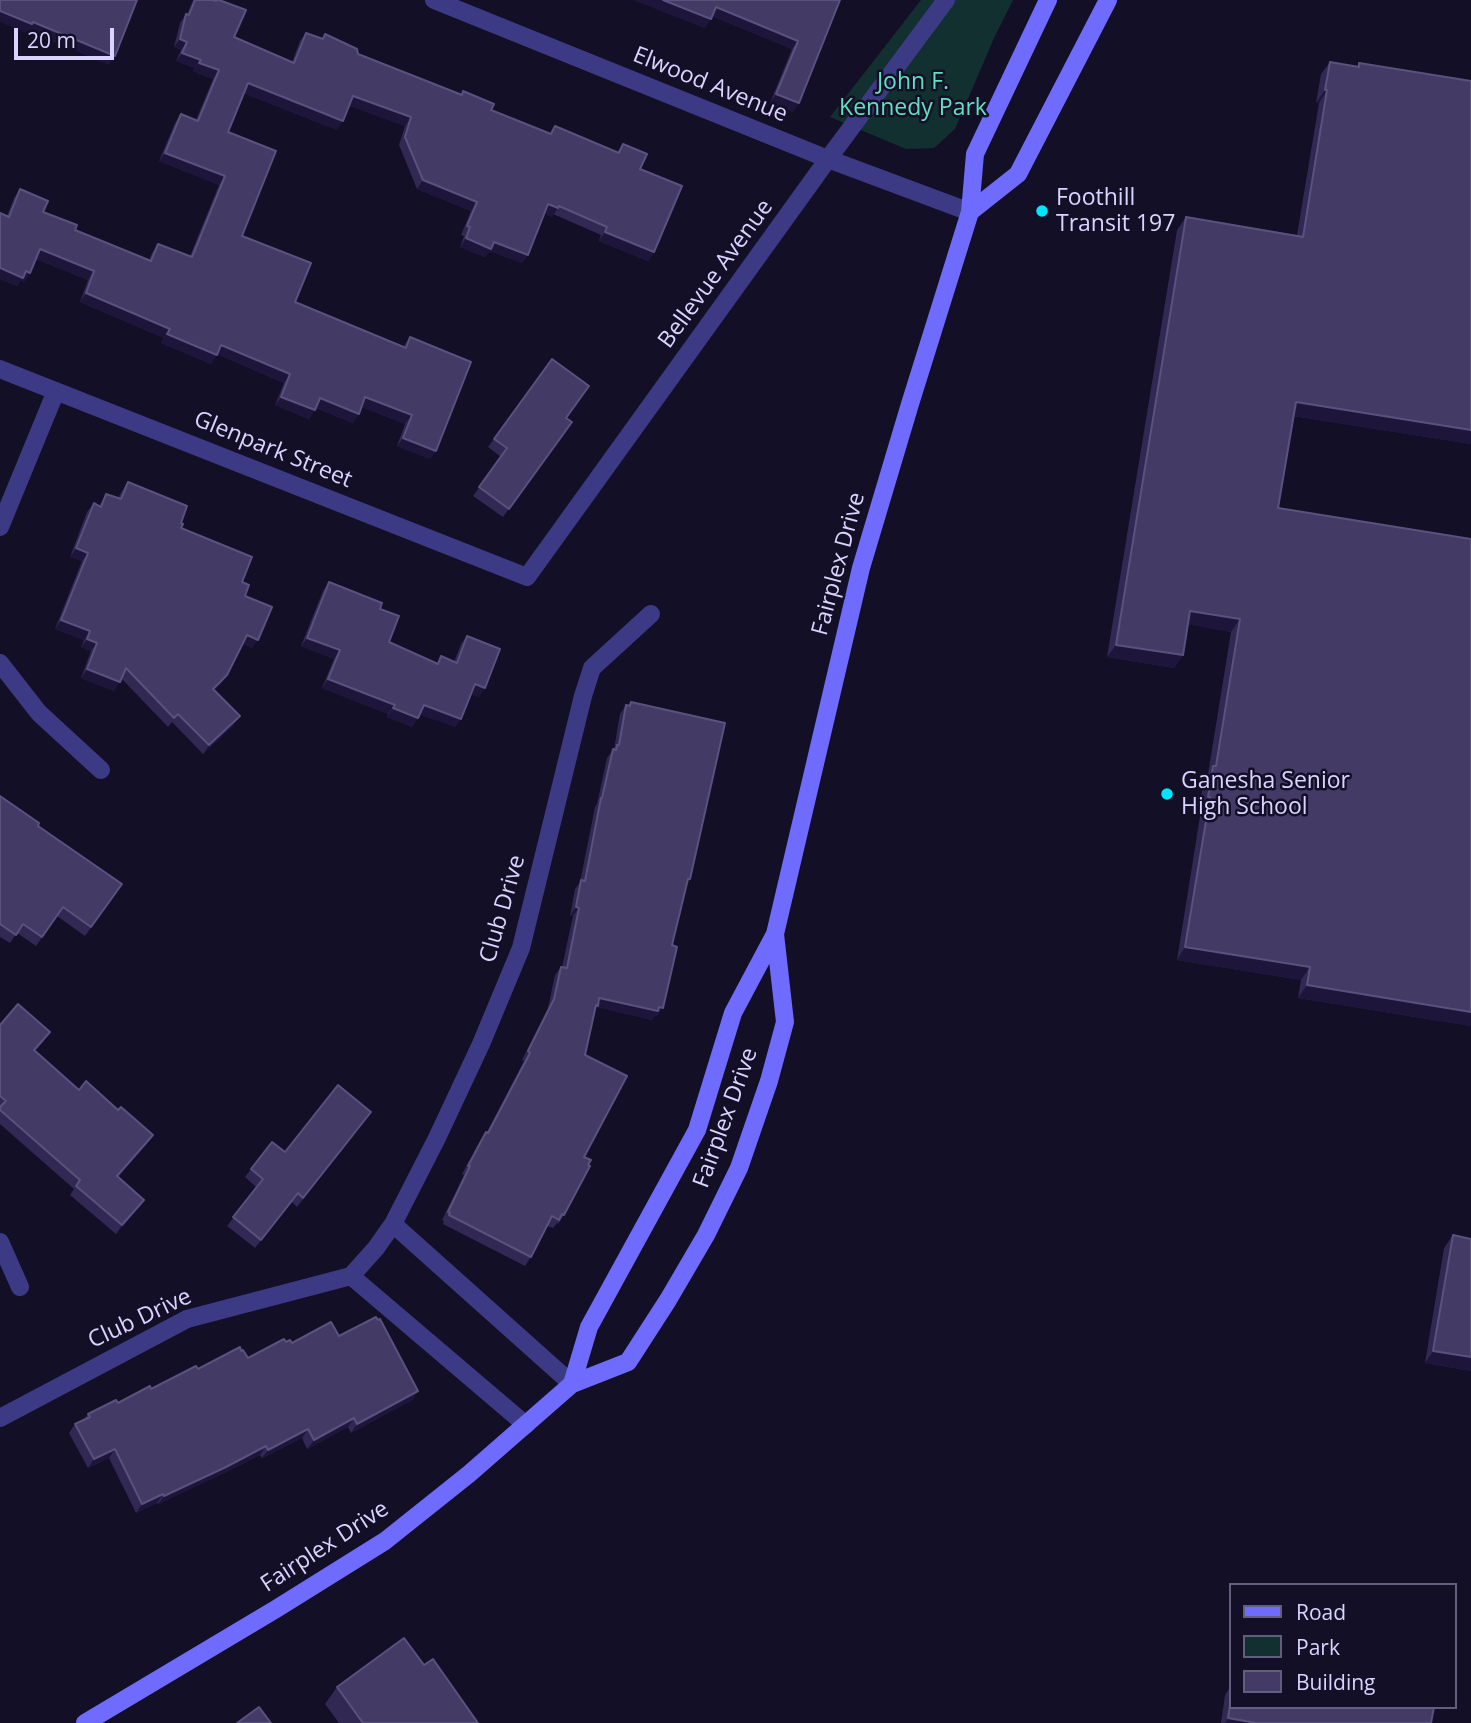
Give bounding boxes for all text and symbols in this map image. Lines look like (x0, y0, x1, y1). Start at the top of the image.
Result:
scale bar (18, 14, 117, 58)
text: 20 m (27, 26, 76, 54)
street label: Elwood Avenue (629, 41, 791, 129)
park label: John F. Kennedy Park (839, 68, 987, 122)
place label: Foothill Transit 197 (1056, 184, 1175, 238)
street label: Bellevue Avenue (653, 194, 779, 354)
marker: Foothill Transit 197 (1034, 203, 1050, 219)
street label: Glenpark Street (190, 406, 356, 494)
street label: Fairplex Drive (807, 489, 871, 639)
place label: Ganesha Senior High School (1181, 767, 1350, 821)
marker: Ganesha Senior High School (1159, 786, 1175, 802)
street label: Club Drive (474, 852, 532, 966)
street label: Fairplex Drive (688, 1044, 764, 1192)
street label: Club Drive (84, 1283, 196, 1355)
street label: Fairplex Drive (256, 1495, 394, 1599)
legend (1230, 1583, 1457, 1709)
text: Road (1296, 1598, 1346, 1626)
text: Park (1296, 1633, 1340, 1661)
text: Building (1296, 1668, 1375, 1696)

